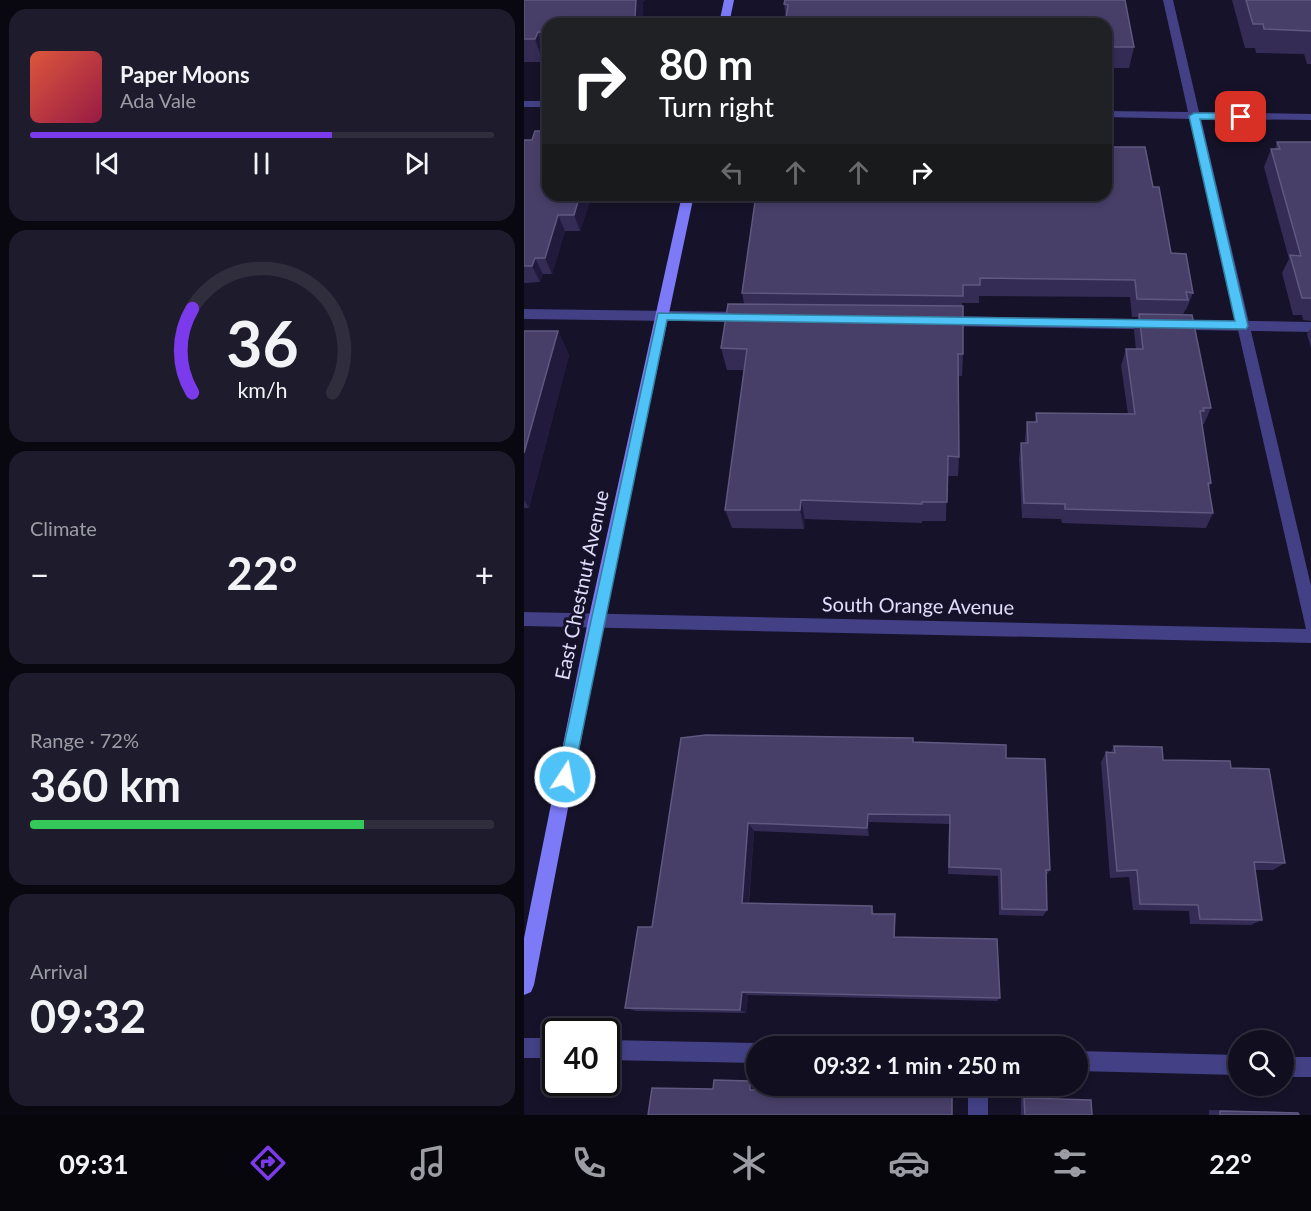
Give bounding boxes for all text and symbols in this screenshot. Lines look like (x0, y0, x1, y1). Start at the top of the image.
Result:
text: 80 m (659, 39, 753, 89)
icon: right (560, 42, 638, 120)
text: Paper Moons (120, 61, 250, 88)
text: Ada Vale (120, 88, 196, 112)
text: Turn right (659, 90, 774, 123)
pin (1215, 91, 1266, 142)
icon: arrive (1224, 100, 1257, 133)
icon: previous (91, 147, 124, 180)
icon: pause (245, 147, 278, 180)
icon: next (400, 147, 433, 180)
icon: left (716, 156, 749, 189)
icon: ahead (779, 156, 812, 189)
icon: ahead (842, 156, 875, 189)
icon: right (905, 156, 938, 189)
text: 36 (226, 305, 298, 380)
text: km/h (237, 378, 287, 404)
street label: East Chestnut Avenue (549, 488, 613, 682)
text: Climate (30, 516, 97, 540)
text: 22° (227, 546, 297, 600)
text: − (30, 554, 49, 594)
text: + (475, 554, 494, 594)
street label: South Orange Avenue (822, 591, 1014, 619)
text: Range · 72% (30, 728, 139, 752)
position arrow (533, 745, 597, 809)
text: 360 km (30, 758, 181, 812)
text: Arrival (30, 959, 88, 983)
text: 09:32 (30, 989, 146, 1043)
speed limit sign: 40 (542, 1018, 620, 1096)
map controls (1228, 1030, 1294, 1096)
button: search (1228, 1030, 1294, 1096)
text: 09:32 · 1 min · 250 m (814, 1052, 1020, 1079)
icon: directions (247, 1142, 289, 1184)
icon: music (407, 1142, 449, 1184)
icon: phone (568, 1142, 610, 1184)
icon: climate (728, 1142, 770, 1184)
icon: car (888, 1142, 930, 1184)
icon: filters (1049, 1142, 1091, 1184)
text: 09:31 (59, 1147, 129, 1180)
text: 22° (1209, 1147, 1252, 1180)

